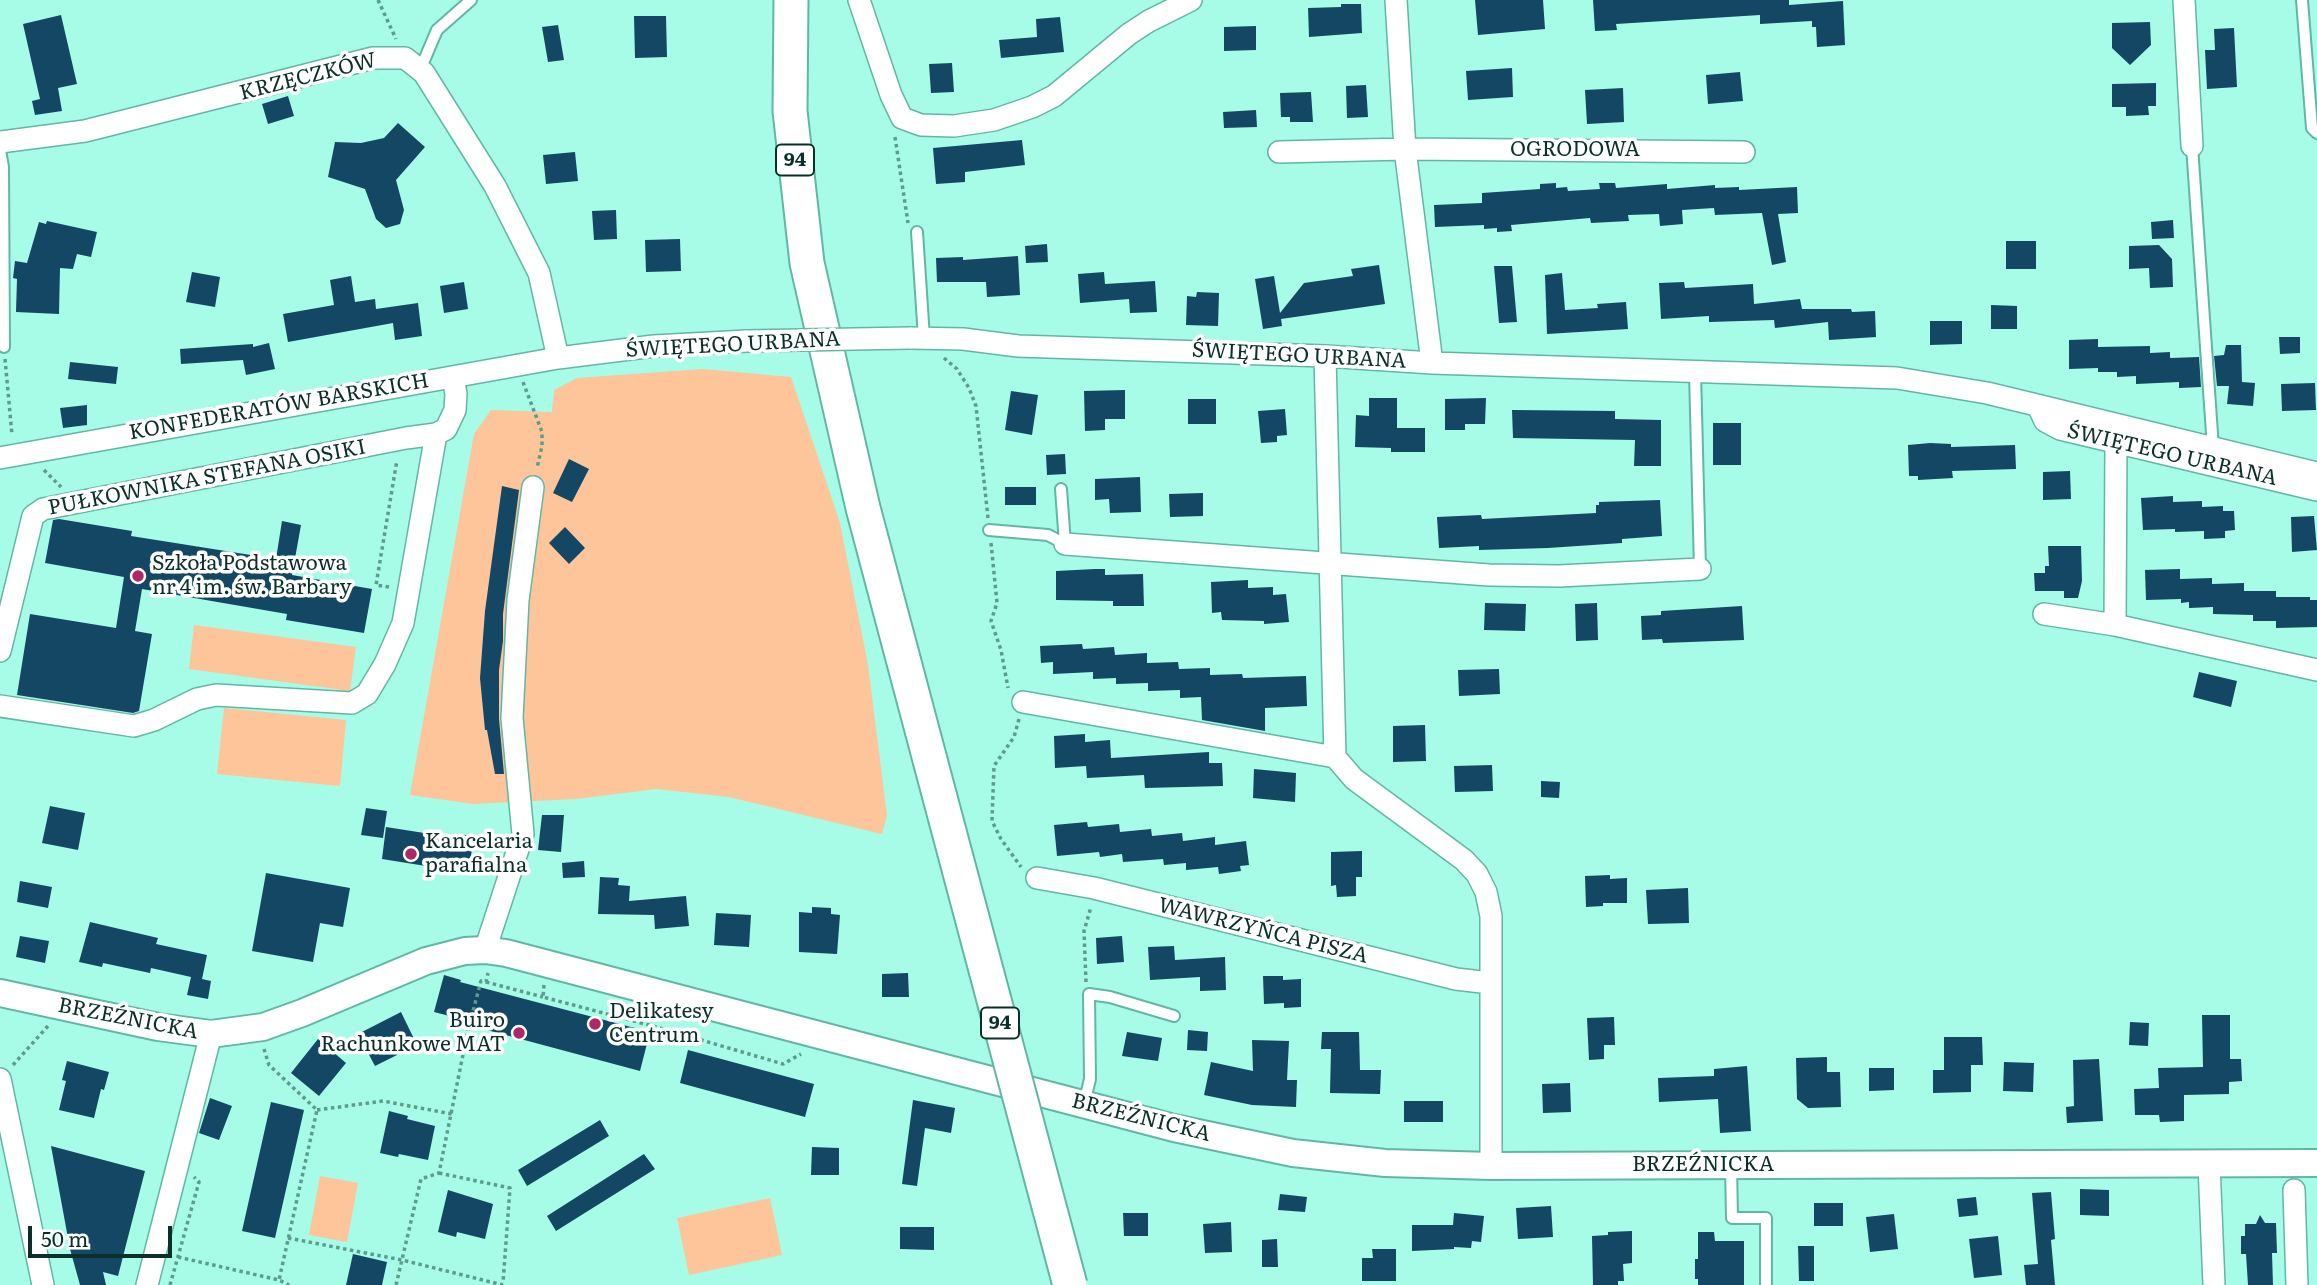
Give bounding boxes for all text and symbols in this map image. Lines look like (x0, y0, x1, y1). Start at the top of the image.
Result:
street label: KRZĘCZKÓW (237, 48, 379, 106)
street label: OGRODOWA (1510, 137, 1640, 163)
road number: 94 (776, 144, 814, 176)
street label: ŚWIĘTEGO URBANA (625, 327, 841, 363)
street label: ŚWIĘTEGO URBANA (1191, 338, 1407, 374)
street label: KONFEDERATÓW BARSKICH (127, 368, 431, 446)
street label: ŚWIĘTEGO URBANA (2065, 419, 2279, 491)
street label: PUŁKOWNIKA STEFANA OSIKI (46, 435, 368, 521)
place label: Szkoła Podstawowa nr 4 im. św. Barbary (152, 551, 352, 601)
marker: Szkoła Podstawowa nr 4 im. św. Barbary (130, 568, 146, 584)
place label: Kancelaria parafialna (425, 829, 533, 879)
marker: Kancelaria parafialna (403, 846, 419, 862)
street label: WAWRZYŃCA PISZA (1155, 893, 1371, 969)
street label: BRZEŹNICKA (56, 993, 200, 1045)
place label: Delikatesy Centrum (609, 999, 713, 1049)
road number: 94 (981, 1007, 1019, 1038)
place label: Buiro Rachunkowe MAT (321, 1008, 505, 1058)
marker: Delikatesy Centrum (587, 1016, 603, 1032)
marker: Buiro Rachunkowe MAT (511, 1025, 527, 1041)
street label: BRZEŹNICKA (1069, 1089, 1213, 1147)
street label: BRZEŹNICKA (1632, 1152, 1774, 1178)
scale bar (32, 1212, 175, 1256)
text: 50 m (41, 1222, 88, 1253)

